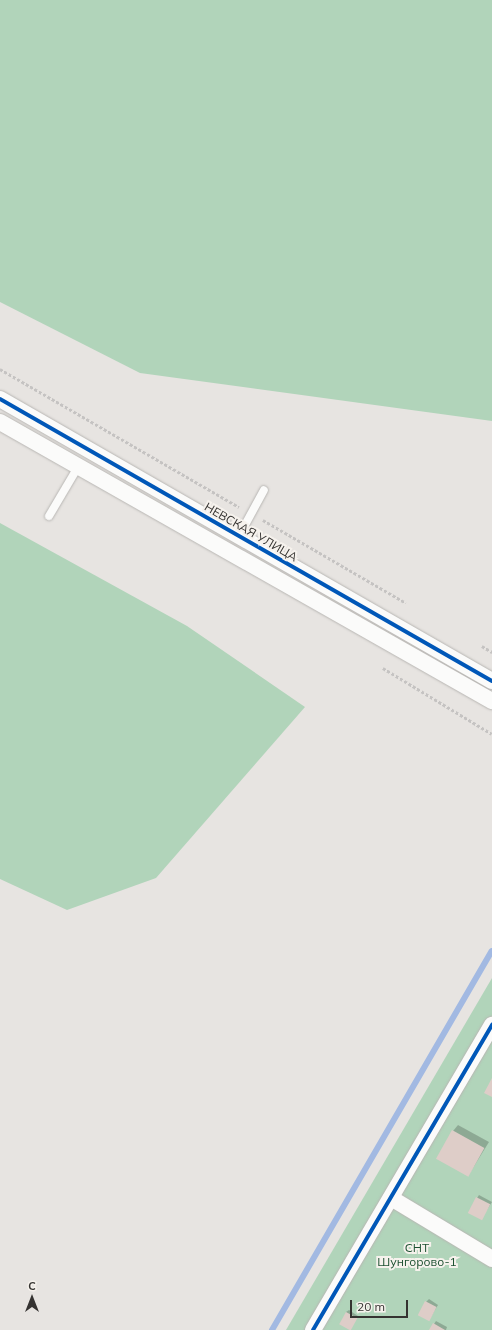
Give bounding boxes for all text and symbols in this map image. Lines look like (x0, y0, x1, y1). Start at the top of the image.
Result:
street label: НЕВСКАЯ УЛИЦА (202, 500, 300, 564)
park label: СНТ Шунгорово-1 (377, 1241, 457, 1269)
north arrow (12, 1278, 52, 1318)
text: С (28, 1279, 36, 1293)
scale bar (352, 1292, 410, 1318)
text: 20 m (357, 1299, 385, 1314)

